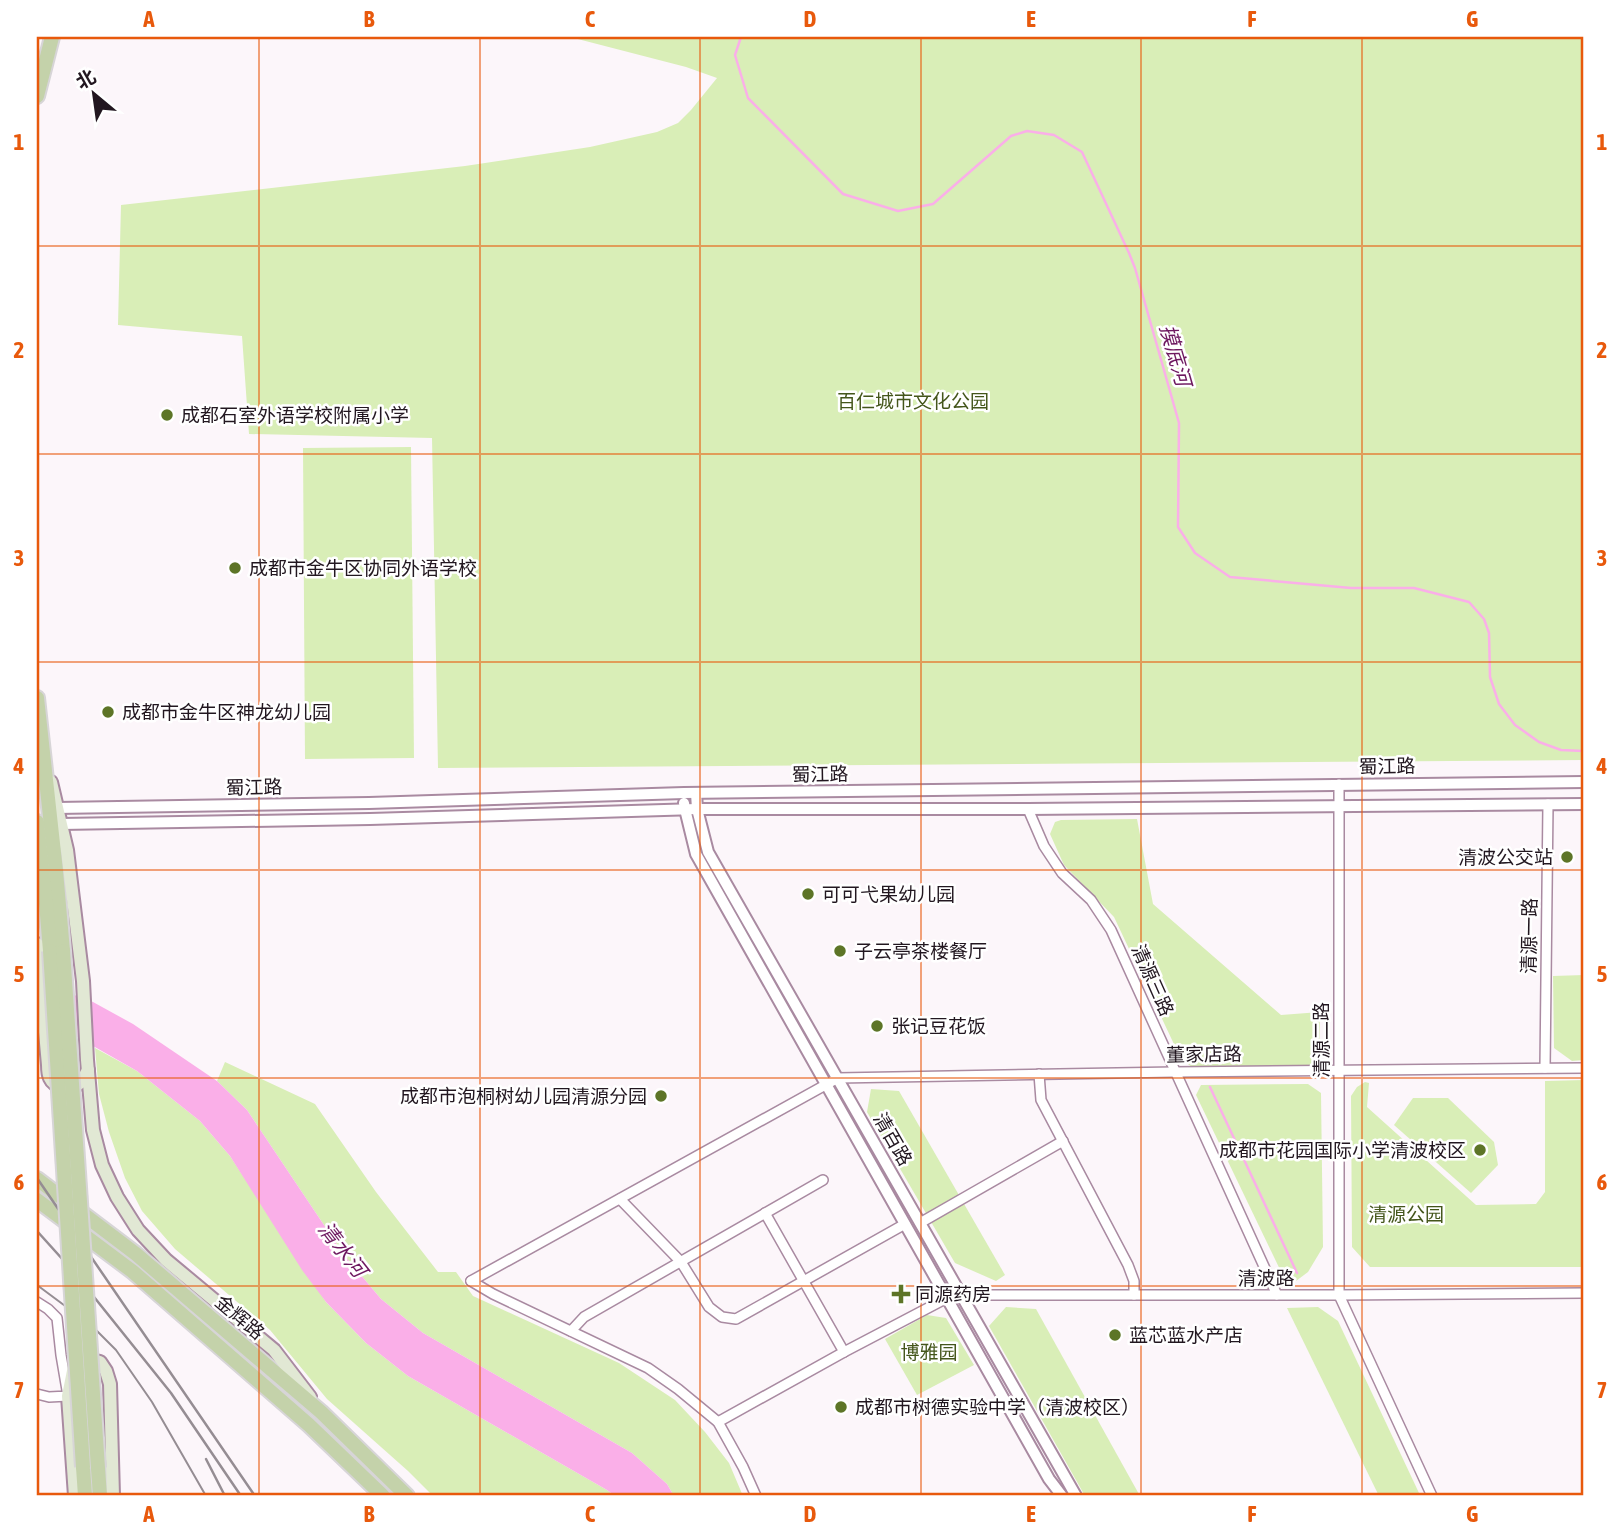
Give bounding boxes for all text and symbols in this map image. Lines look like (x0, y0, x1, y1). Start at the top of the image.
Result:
text: A (142, 6, 155, 32)
text: B (364, 6, 375, 32)
text: C (585, 6, 596, 32)
text: D (804, 6, 817, 32)
text: E (1026, 6, 1036, 32)
text: F (1247, 6, 1257, 32)
text: G (1466, 6, 1478, 32)
north arrow (60, 60, 130, 130)
text: 北 (72, 65, 99, 93)
text: 1 (14, 129, 25, 155)
text: 1 (1597, 129, 1608, 155)
water label: 摸底河 (1156, 321, 1197, 392)
text: 2 (14, 337, 24, 363)
text: 2 (1597, 337, 1607, 363)
park label: 百仁城市文化公园 (837, 390, 989, 412)
place label: 成都石室外语学校附属小学 (181, 404, 409, 426)
marker: 成都石室外语学校附属小学 (159, 407, 175, 423)
text: 3 (14, 545, 24, 571)
text: 3 (1597, 545, 1607, 571)
place label: 成都市金牛区协同外语学校 (249, 557, 477, 579)
marker: 成都市金牛区协同外语学校 (227, 560, 243, 576)
place label: 成都市金牛区神龙幼儿园 (122, 701, 331, 723)
marker: 成都市金牛区神龙幼儿园 (100, 704, 116, 720)
text: 4 (13, 753, 25, 779)
text: 4 (1596, 753, 1608, 779)
street label: 蜀江路 (1358, 755, 1416, 777)
street label: 蜀江路 (791, 763, 849, 785)
street label: 蜀江路 (225, 776, 283, 798)
place label: 清波公交站 (1458, 846, 1553, 868)
marker: 清波公交站 (1559, 849, 1575, 865)
place label: 可可弋果幼儿园 (822, 883, 955, 905)
marker: 可可弋果幼儿园 (800, 886, 816, 902)
street label: 清源一路 (1517, 898, 1541, 974)
place label: 子云亭茶楼餐厅 (854, 940, 987, 962)
street label: 清源三路 (1127, 941, 1179, 1019)
marker: 子云亭茶楼餐厅 (832, 943, 848, 959)
text: 5 (14, 961, 25, 987)
text: 5 (1597, 961, 1608, 987)
street label: 清源二路 (1310, 1002, 1332, 1078)
place label: 张记豆花饭 (891, 1015, 986, 1037)
marker: 张记豆花饭 (869, 1018, 885, 1034)
street label: 董家店路 (1166, 1042, 1242, 1066)
place label: 成都市泡桐树幼儿园清源分园 (400, 1085, 647, 1107)
marker: 成都市泡桐树幼儿园清源分园 (653, 1088, 669, 1104)
street label: 清百路 (869, 1109, 917, 1169)
place label: 成都市花园国际小学清波校区 (1219, 1139, 1466, 1161)
marker: 成都市花园国际小学清波校区 (1472, 1142, 1488, 1158)
text: 6 (14, 1169, 25, 1195)
text: 6 (1597, 1169, 1608, 1195)
park label: 清源公园 (1368, 1203, 1444, 1225)
water label: 清水河 (314, 1217, 374, 1284)
street label: 清波路 (1237, 1267, 1295, 1289)
place label: 同源药房 (915, 1283, 991, 1305)
marker: 同源药房 (893, 1286, 909, 1302)
street label: 金辉路 (211, 1290, 269, 1344)
place label: 蓝芯蓝水产店 (1129, 1324, 1243, 1346)
marker: 蓝芯蓝水产店 (1107, 1327, 1123, 1343)
park label: 博雅园 (900, 1341, 958, 1363)
text: 7 (14, 1377, 24, 1403)
text: 7 (1597, 1377, 1607, 1403)
place label: 成都市树德实验中学（清波校区） (855, 1396, 1140, 1418)
marker: 成都市树德实验中学（清波校区） (833, 1399, 849, 1415)
text: A (142, 1501, 155, 1527)
text: B (364, 1501, 375, 1527)
text: C (585, 1501, 596, 1527)
text: D (804, 1501, 817, 1527)
text: E (1026, 1501, 1036, 1527)
text: F (1247, 1501, 1257, 1527)
text: G (1466, 1501, 1478, 1527)

